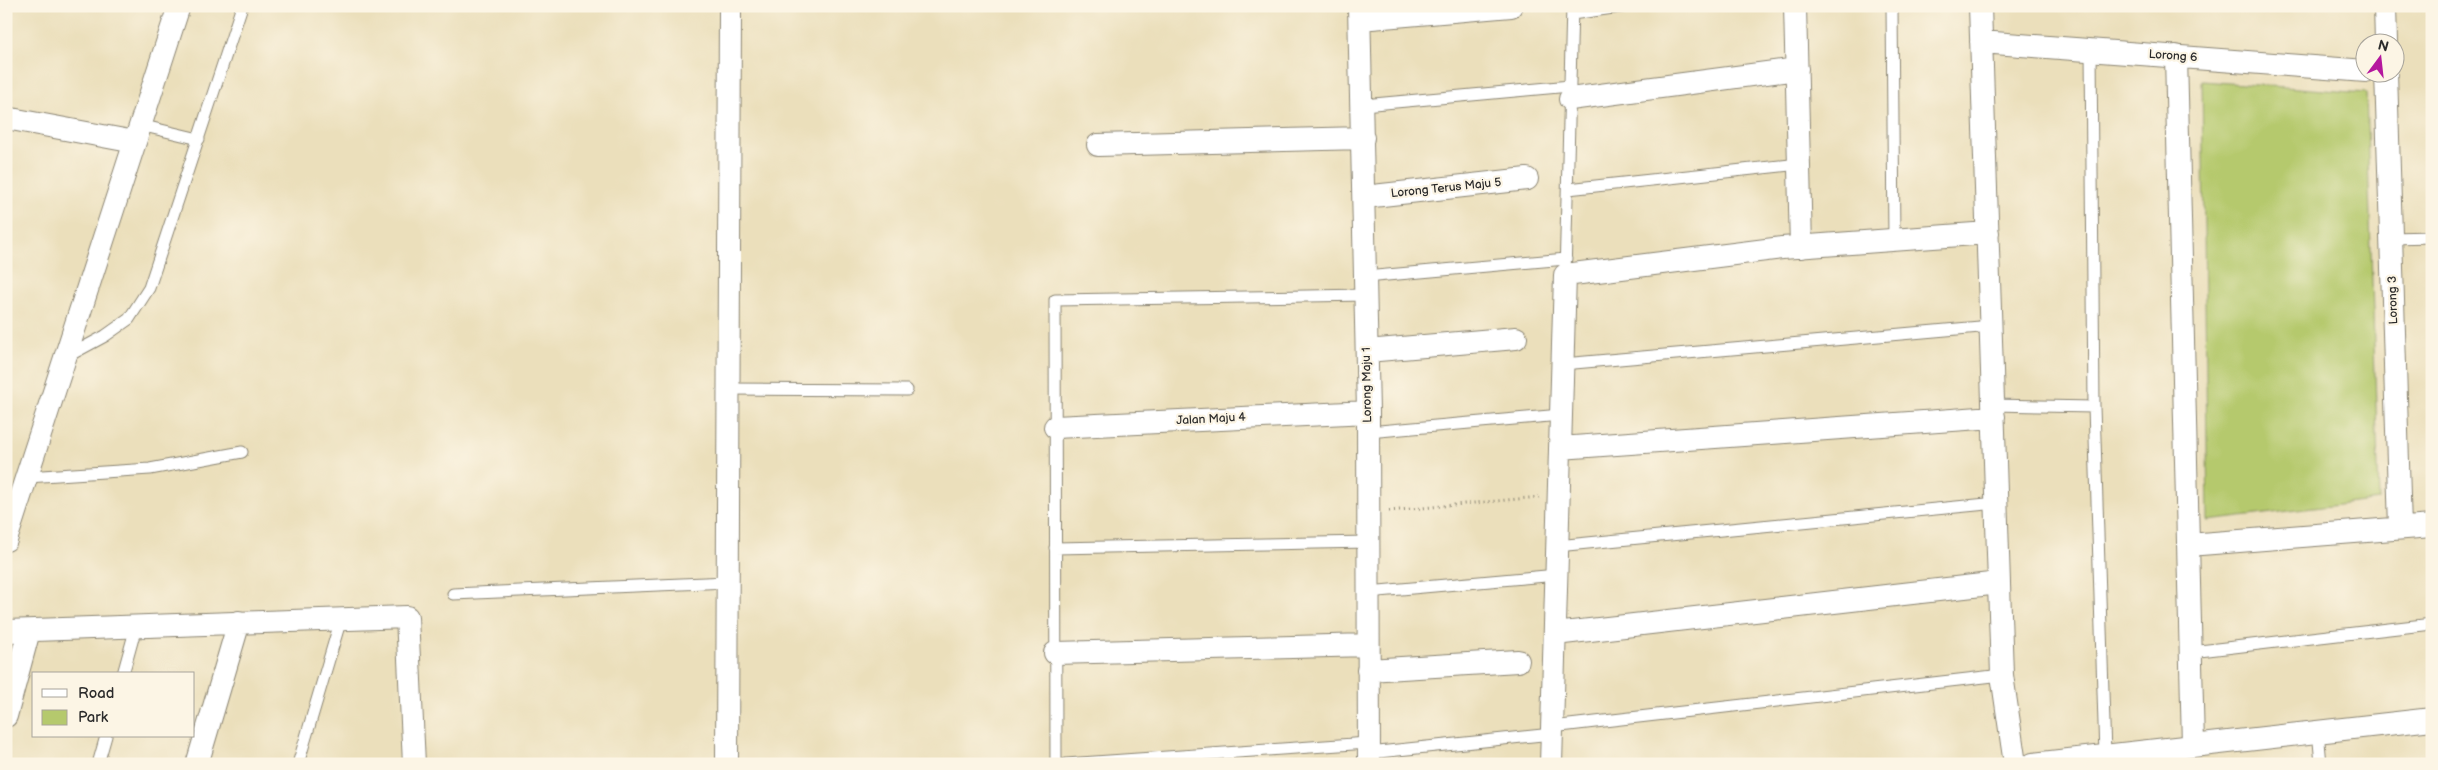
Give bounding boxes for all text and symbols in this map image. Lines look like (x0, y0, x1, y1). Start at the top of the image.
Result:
north arrow (2356, 32, 2406, 82)
text: N (2376, 36, 2391, 55)
street label: Lorong 6 (2148, 47, 2198, 65)
street label: Lorong Terus Maju 5 (1390, 175, 1502, 201)
street label: Lorong 3 (2385, 275, 2401, 325)
street label: Lorong Maju 1 (1359, 347, 1375, 423)
street label: Jalan Maju 4 (1176, 410, 1247, 428)
legend (32, 672, 195, 738)
text: Road (78, 684, 114, 703)
text: Park (78, 708, 109, 727)

